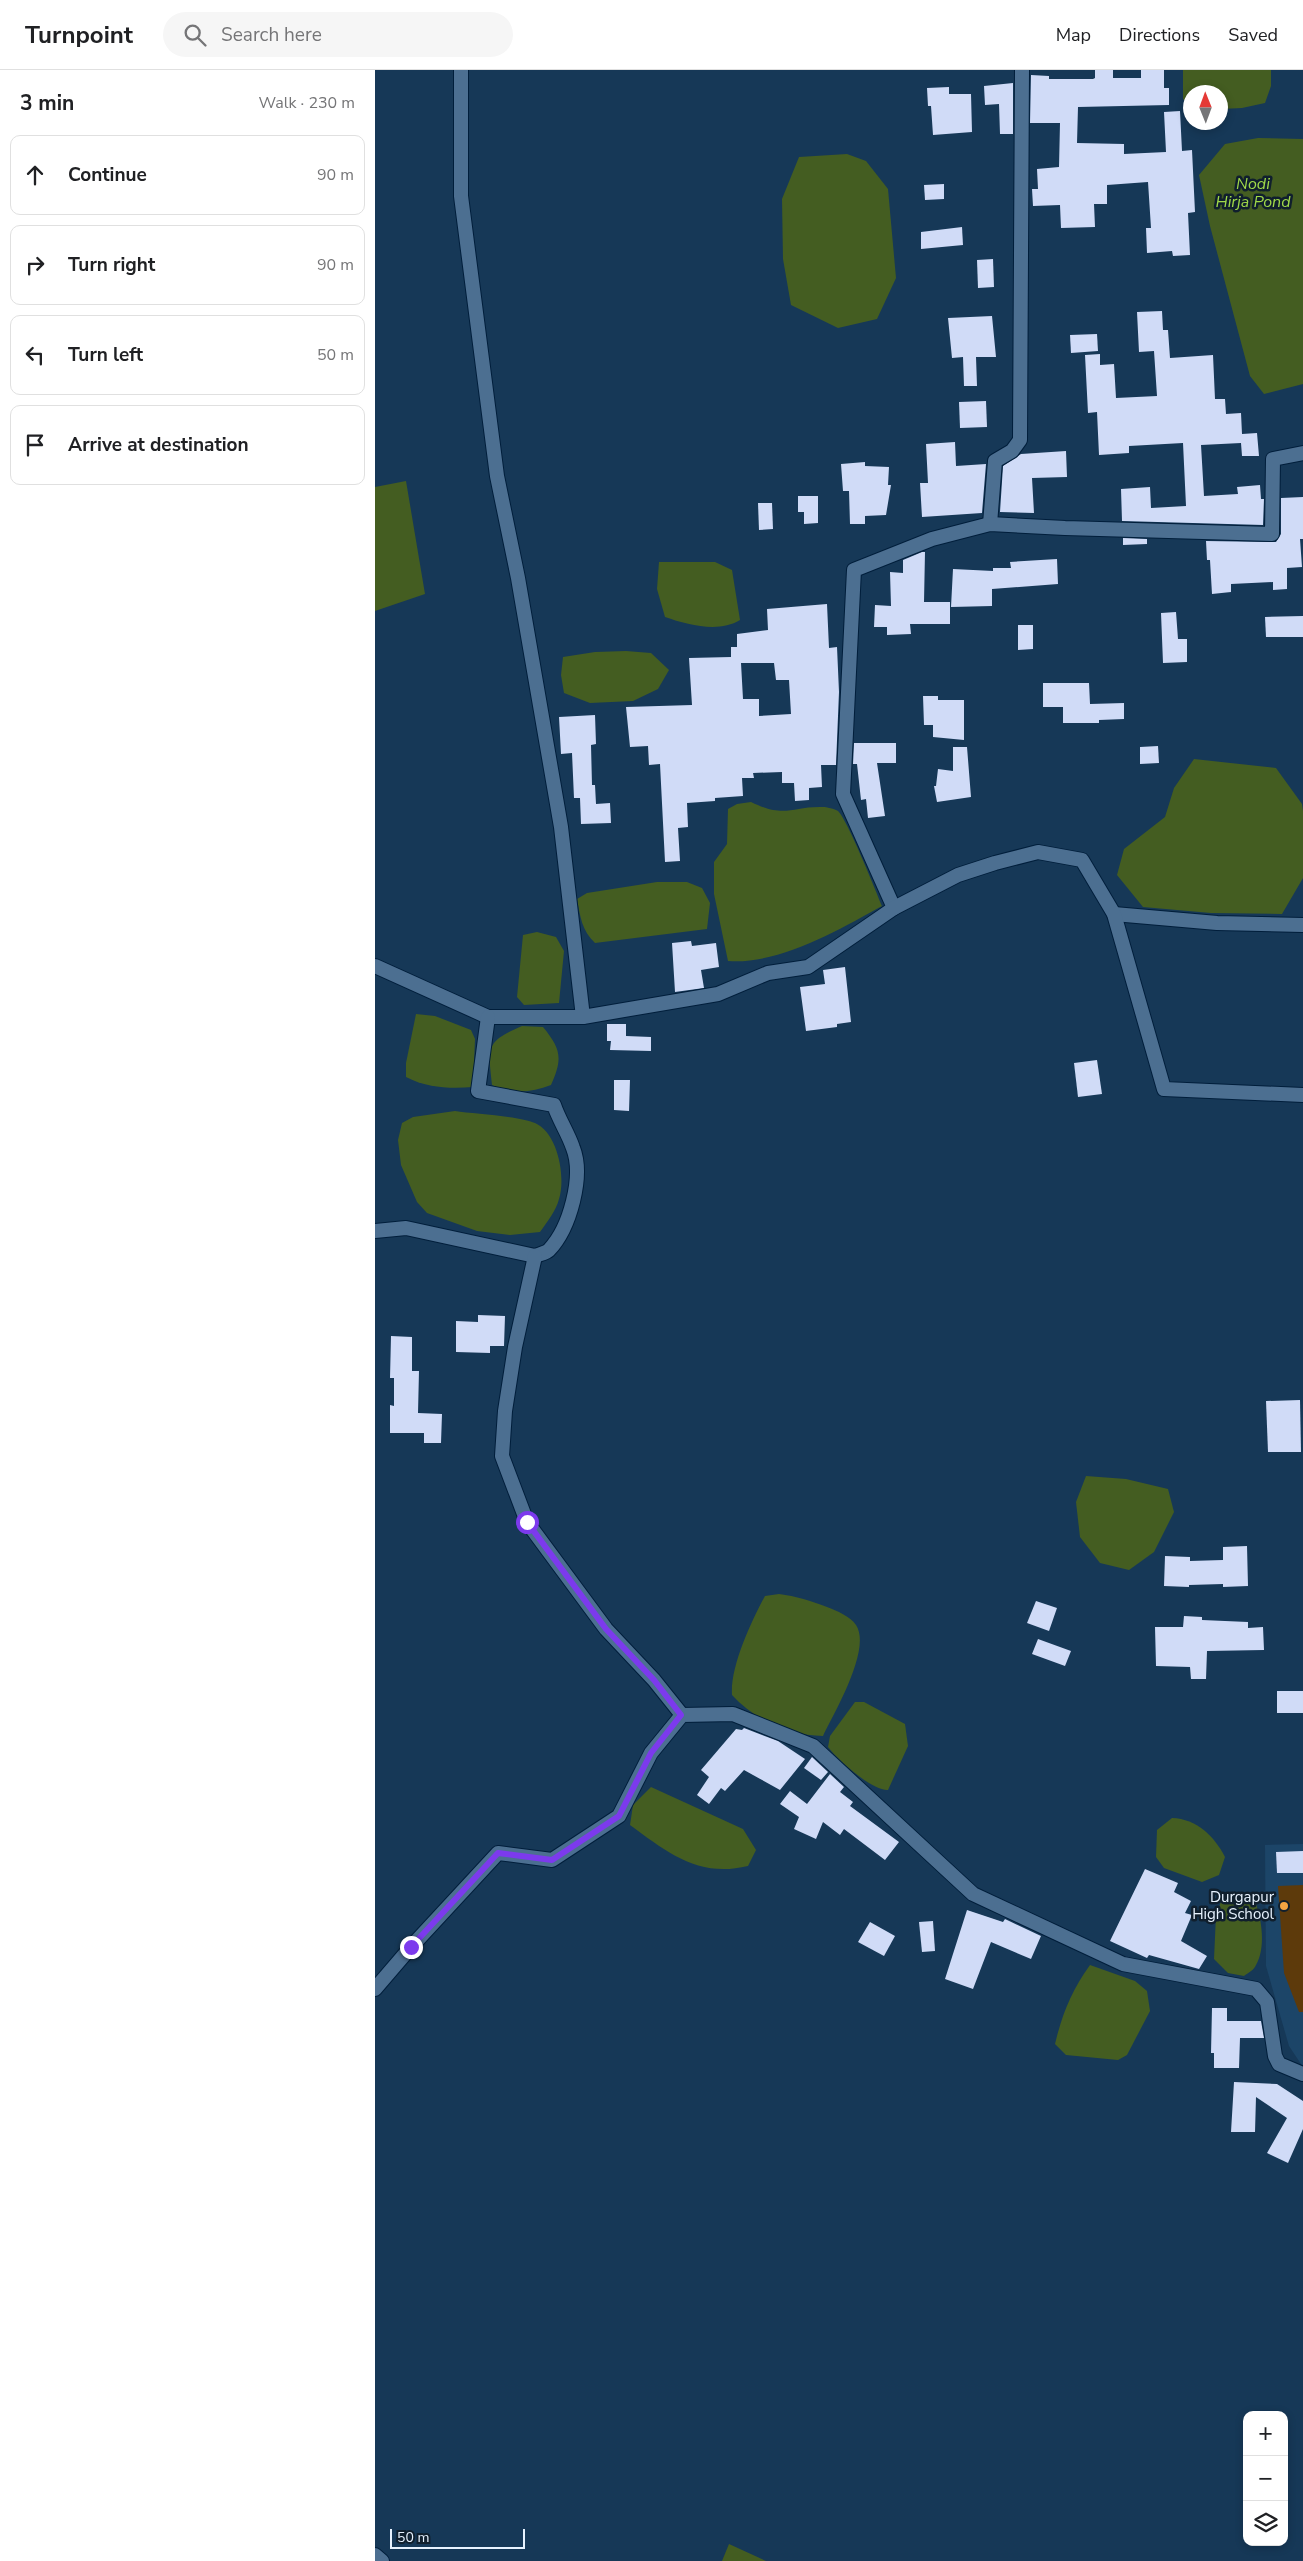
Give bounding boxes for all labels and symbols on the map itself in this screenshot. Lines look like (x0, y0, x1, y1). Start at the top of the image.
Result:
north arrow (1183, 85, 1228, 130)
water label: Nodi Hirja Pond (1215, 173, 1291, 213)
route start (516, 1511, 539, 1534)
place label: Durgapur High School (1192, 1887, 1275, 1924)
marker: Durgapur High School (1278, 1900, 1290, 1912)
route end (400, 1936, 423, 1959)
scale bar (390, 2526, 525, 2549)

